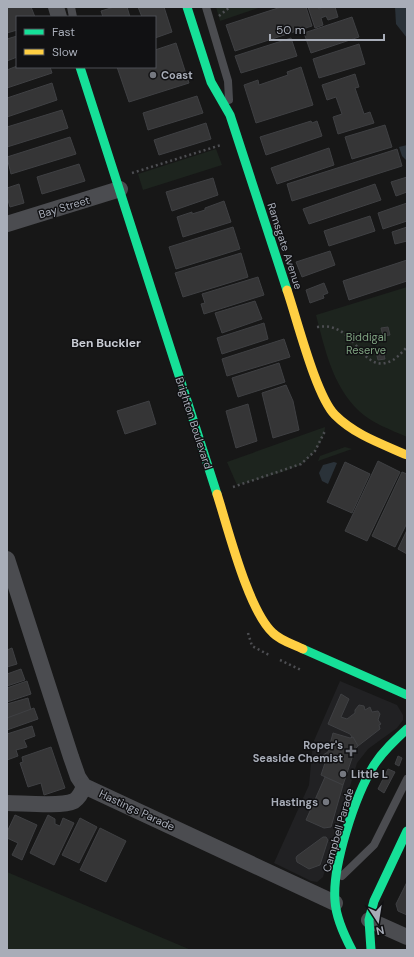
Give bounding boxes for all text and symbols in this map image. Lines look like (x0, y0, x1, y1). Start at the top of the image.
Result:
legend (16, 16, 156, 68)
scale bar (270, 16, 384, 42)
text: 50 m (276, 22, 305, 38)
text: Fast (52, 24, 75, 40)
text: Slow (52, 44, 78, 60)
place label: Coast (161, 68, 193, 82)
marker: Coast (148, 70, 158, 80)
street label: Bay Street (37, 193, 91, 221)
street label: Ramsgate Avenue (264, 201, 306, 291)
park label: Biddigal Reserve (346, 330, 386, 357)
district label: Ben Buckler (71, 335, 141, 351)
street label: Brighton Boulevard (173, 375, 216, 471)
place label: Roper's Seaside Chemist (253, 738, 343, 765)
marker: Roper's Seaside Chemist (346, 746, 356, 756)
place label: Little L (351, 767, 388, 781)
marker: Little L (338, 769, 348, 779)
street label: Hastings Parade (97, 786, 177, 834)
street label: Campbell Parade (319, 786, 357, 874)
place label: Hastings (271, 795, 318, 809)
marker: Hastings (321, 797, 331, 807)
north arrow (358, 901, 398, 941)
text: N (375, 923, 385, 938)

